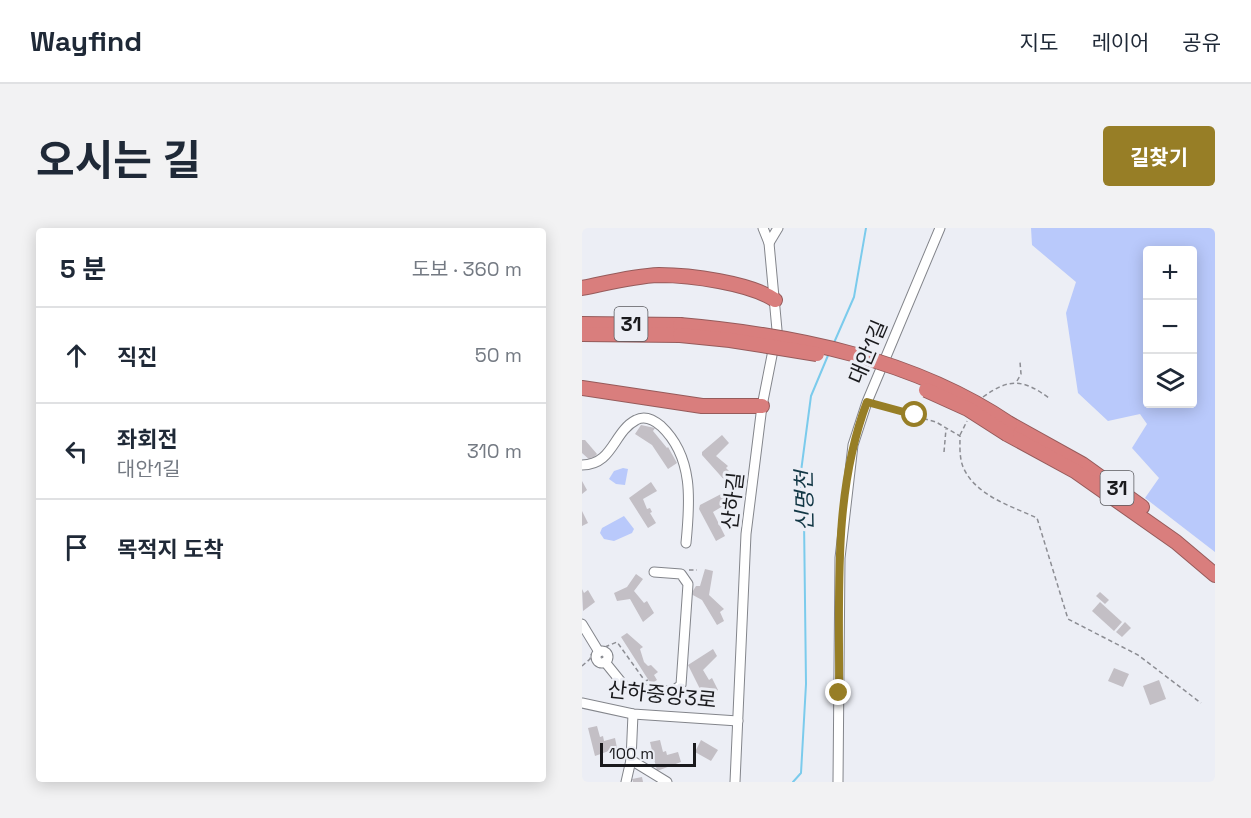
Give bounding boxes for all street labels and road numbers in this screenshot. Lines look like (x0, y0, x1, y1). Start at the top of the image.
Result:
road number: 31 (614, 307, 648, 341)
street label: 대안1길 (842, 316, 893, 388)
street label: 산하길 (716, 471, 749, 531)
road number: 31 (1100, 471, 1134, 505)
street label: 산하중앙3로 (606, 675, 718, 714)

